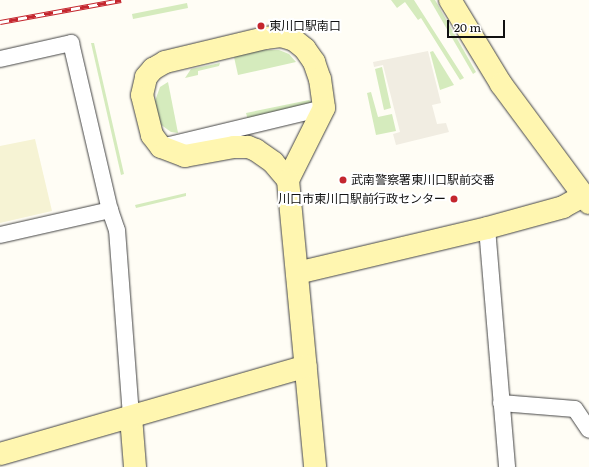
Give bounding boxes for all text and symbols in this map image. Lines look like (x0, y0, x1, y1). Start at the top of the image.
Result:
scale bar (449, 12, 507, 38)
text: 20 m (454, 18, 481, 36)
place label: 東川口駅南口 (269, 19, 341, 33)
marker: 東川口駅南口 (256, 21, 266, 31)
place label: 武南警察署東川口駅前交番 (351, 173, 495, 187)
marker: 武南警察署東川口駅前交番 (338, 175, 348, 185)
place label: 川口市東川口駅前行政センター (278, 192, 446, 206)
marker: 川口市東川口駅前行政センター (449, 194, 459, 204)

